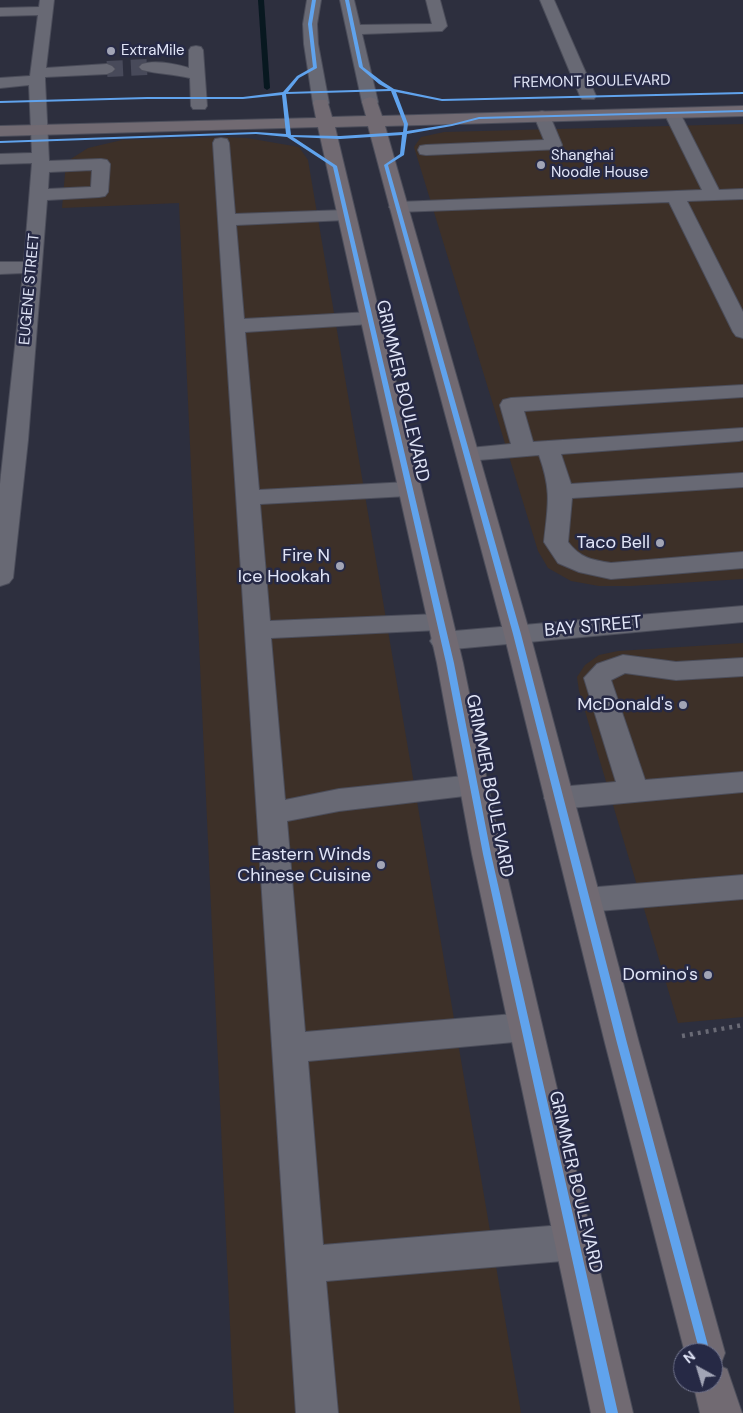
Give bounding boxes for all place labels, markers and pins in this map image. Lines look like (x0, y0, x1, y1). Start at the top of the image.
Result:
place label: ExtraMile (121, 42, 185, 60)
marker: ExtraMile (105, 45, 117, 57)
place label: Shanghai Noodle House (551, 147, 648, 182)
marker: Shanghai Noodle House (535, 159, 547, 171)
place label: Taco Bell (577, 532, 650, 554)
marker: Taco Bell (654, 537, 666, 549)
place label: Fire N Ice Hookah (238, 545, 330, 588)
marker: Fire N Ice Hookah (334, 560, 346, 572)
place label: McDonald's (577, 694, 673, 716)
marker: McDonald's (677, 699, 689, 711)
place label: Eastern Winds Chinese Cuisine (237, 844, 371, 886)
marker: Eastern Winds Chinese Cuisine (375, 859, 387, 871)
place label: Domino's (622, 964, 698, 986)
marker: Domino's (702, 969, 714, 981)

